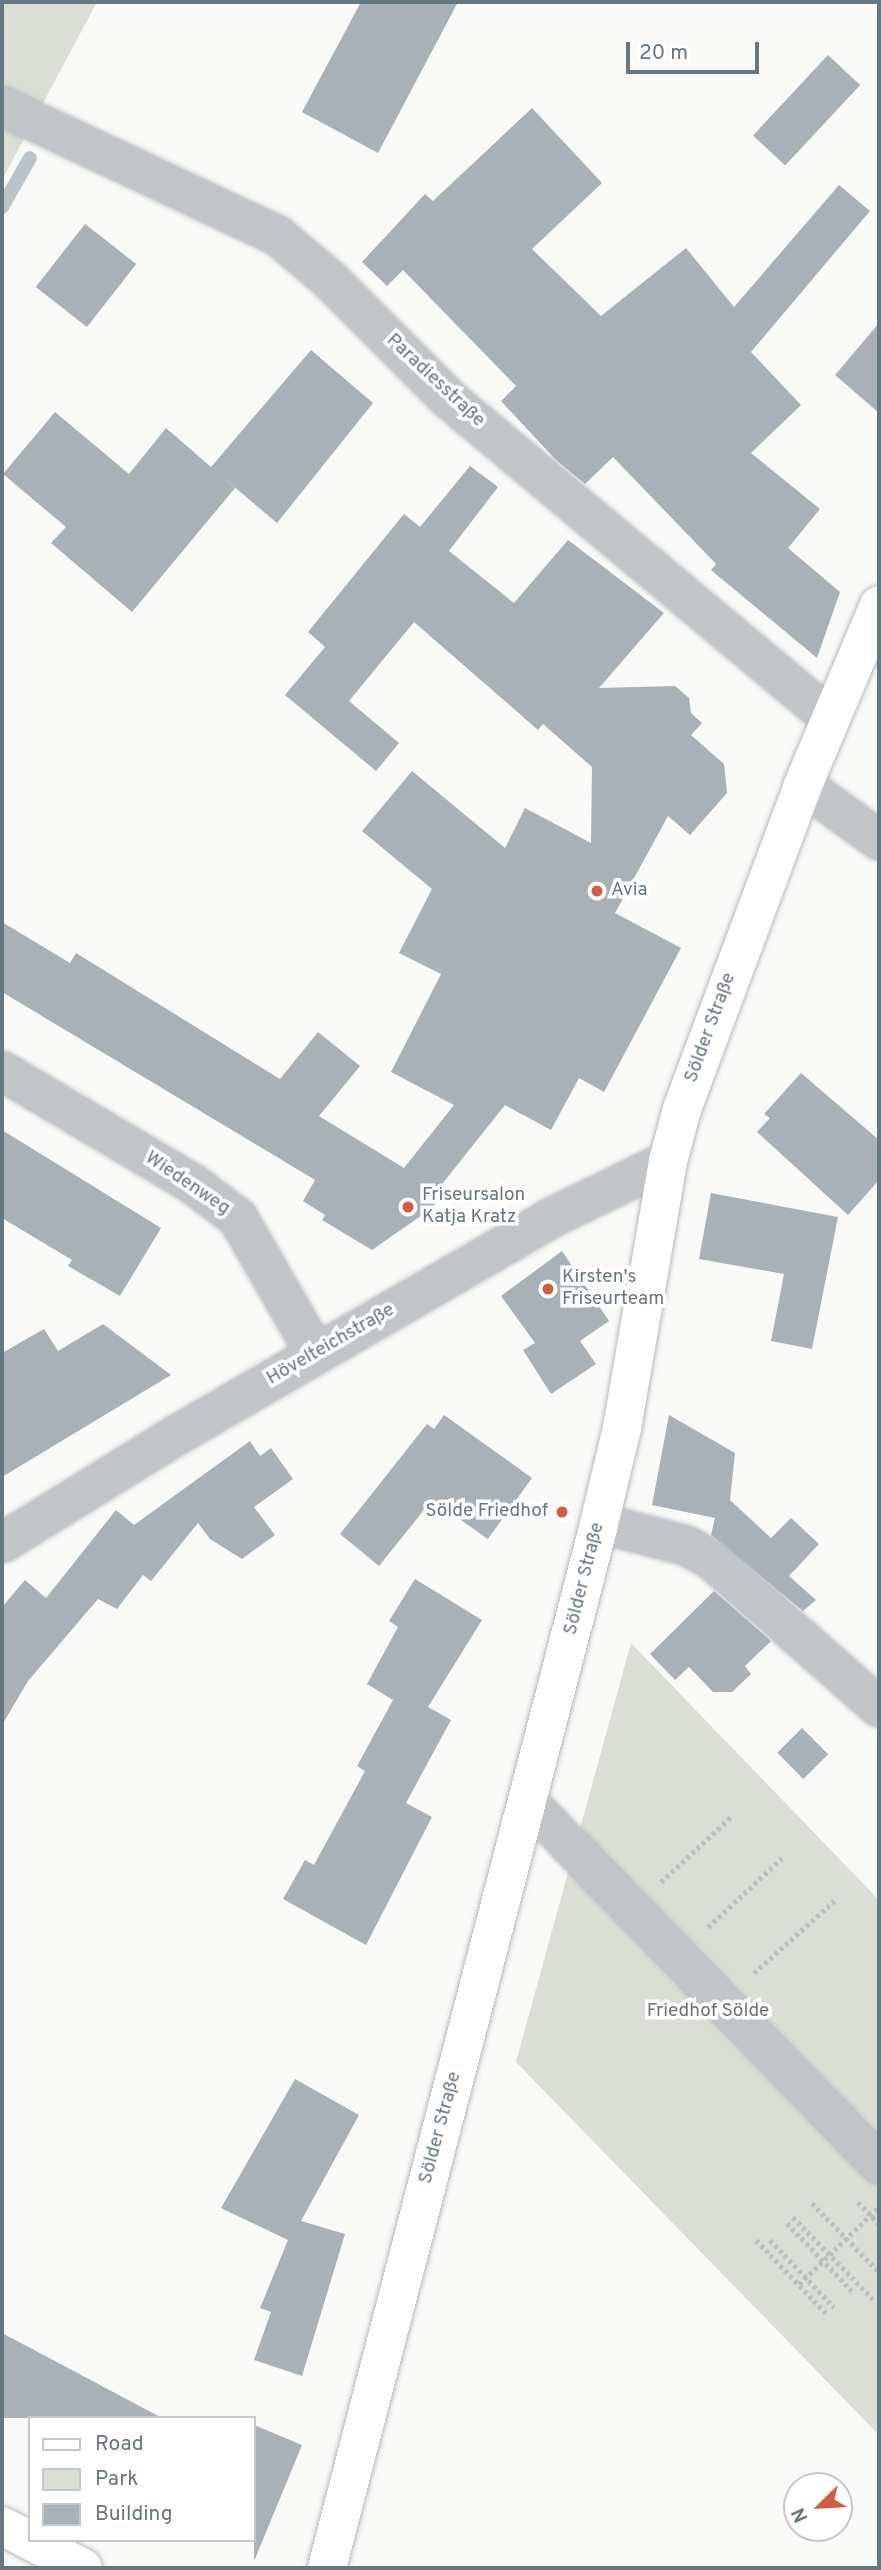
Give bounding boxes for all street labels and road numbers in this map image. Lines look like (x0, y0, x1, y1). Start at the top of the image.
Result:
street label: Paradiesstraße (381, 330, 489, 432)
street label: Sölder Straße (681, 970, 741, 1086)
street label: Wiedenweg (140, 1147, 234, 1221)
street label: Hövelteichstraße (263, 1299, 399, 1391)
street label: Sölder Straße (560, 1520, 610, 1638)
street label: Sölder Straße (415, 2069, 467, 2187)

